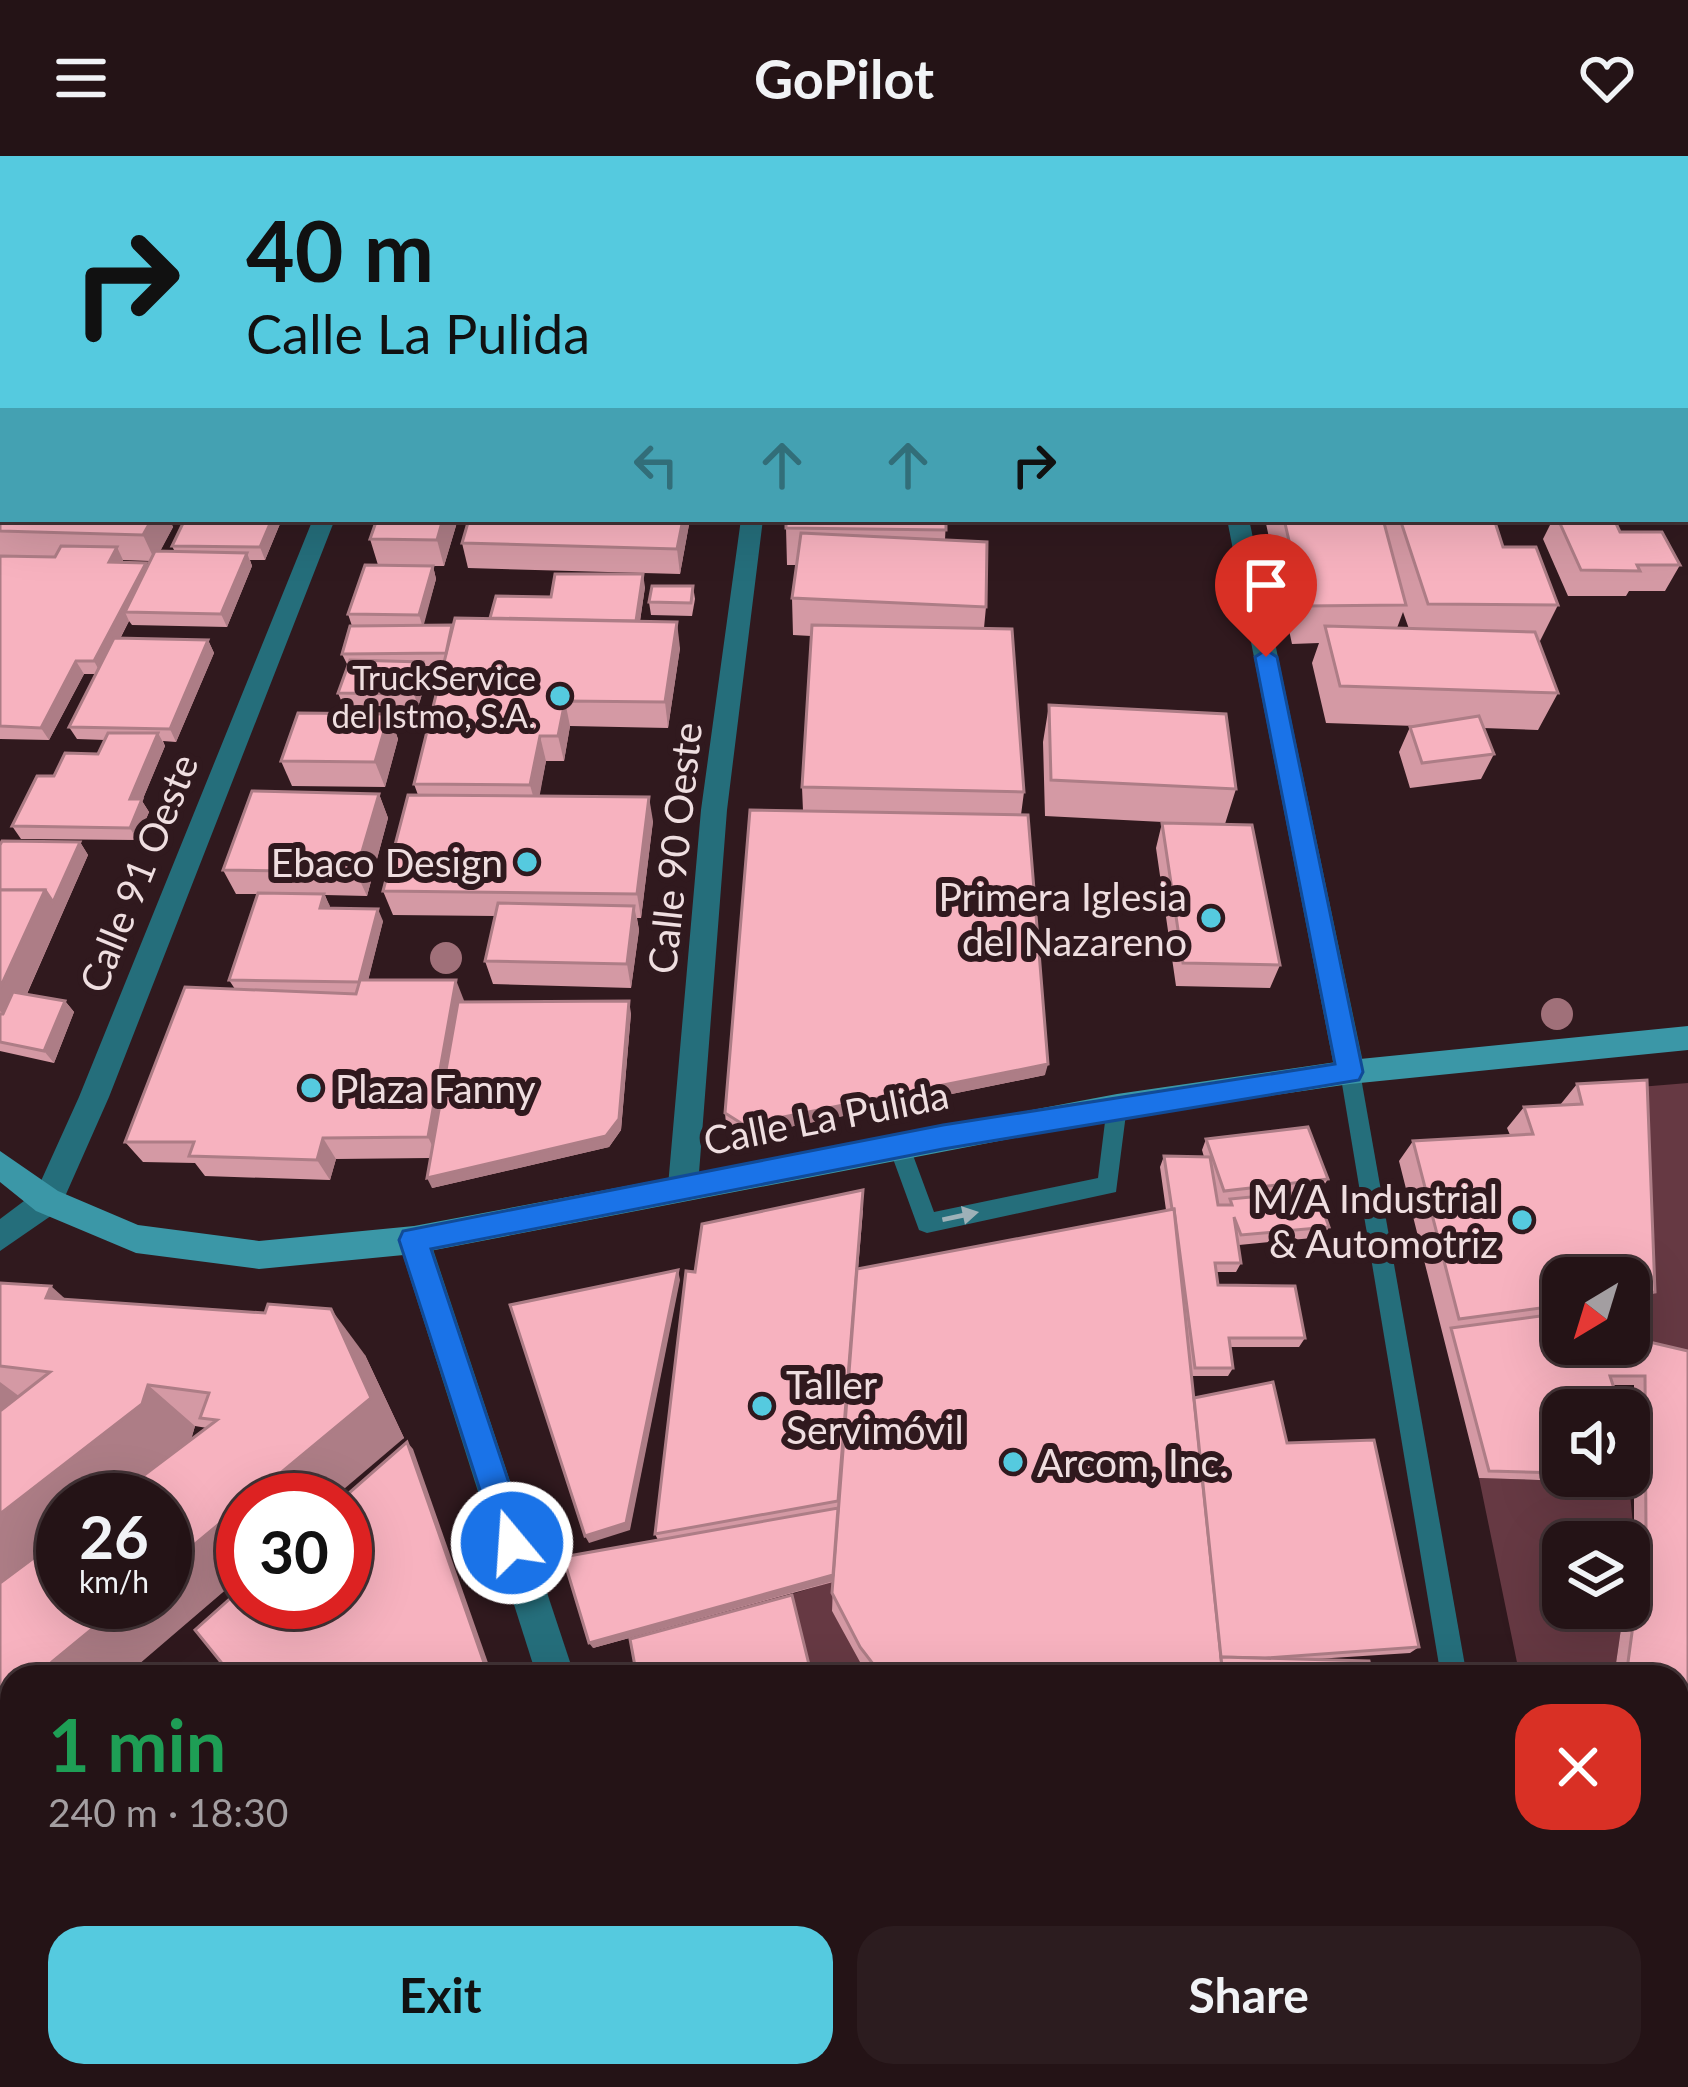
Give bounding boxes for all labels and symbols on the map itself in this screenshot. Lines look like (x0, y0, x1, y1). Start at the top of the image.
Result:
pin (1215, 534, 1317, 657)
place label: TruckService del Istmo, S.A. (331, 657, 536, 735)
marker: TruckService del Istmo, S.A. (547, 683, 573, 709)
street label: Calle 90 Oeste (638, 720, 710, 976)
street label: Calle 91 Oeste (69, 747, 207, 999)
place label: Ebaco Design (271, 839, 503, 885)
marker: Ebaco Design (514, 849, 540, 875)
place label: Primera Iglesia del Nazareno (938, 873, 1187, 964)
marker: Primera Iglesia del Nazareno (1198, 905, 1224, 931)
place label: Plaza Fanny (335, 1065, 536, 1111)
street label: Calle La Pulida (700, 1071, 952, 1163)
marker: Plaza Fanny (298, 1075, 324, 1101)
place label: M/A Industrial & Automotriz (1252, 1175, 1498, 1266)
one-way arrow (941, 1206, 979, 1225)
marker: M/A Industrial & Automotriz (1509, 1207, 1535, 1233)
north arrow (1542, 1257, 1650, 1365)
place label: Taller Servimóvil (786, 1361, 964, 1452)
marker: Taller Servimóvil (749, 1393, 775, 1419)
place label: Arcom, Inc. (1037, 1439, 1228, 1485)
marker: Arcom, Inc. (1000, 1449, 1026, 1475)
speed limit sign: 30 (216, 1473, 372, 1629)
position arrow (449, 1480, 575, 1606)

